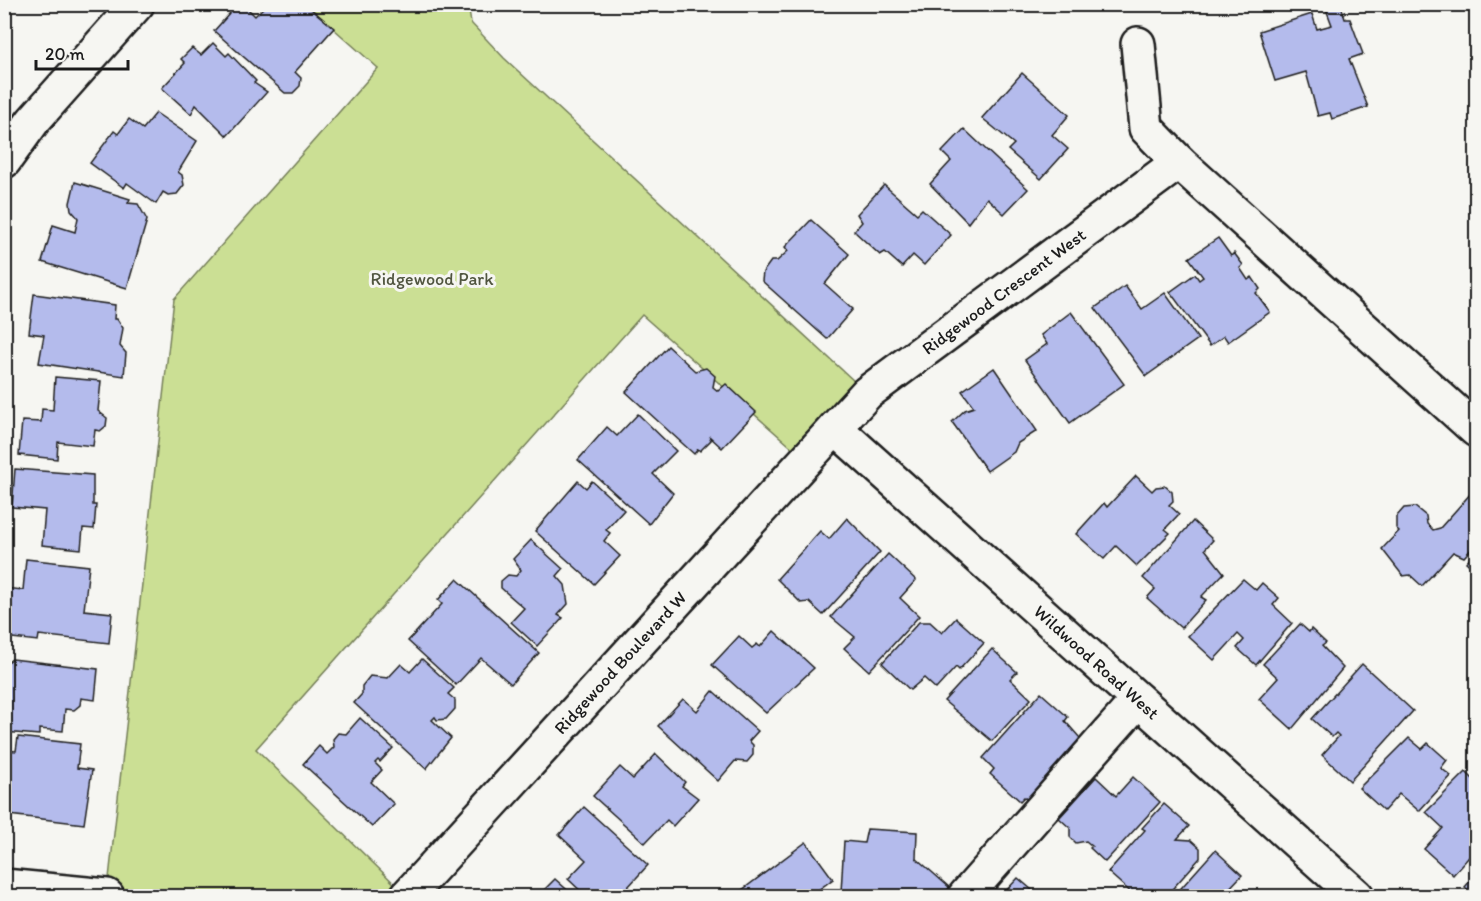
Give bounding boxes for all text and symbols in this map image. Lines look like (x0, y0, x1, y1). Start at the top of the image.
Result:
scale bar (36, 33, 128, 71)
text: 20 m (45, 43, 85, 65)
street label: Ridgewood Crescent West (918, 224, 1090, 360)
park label: Ridgewood Park (371, 268, 494, 290)
street label: Ridgewood Boulevard W (549, 587, 691, 739)
street label: Wildwood Road West (1029, 600, 1164, 724)

